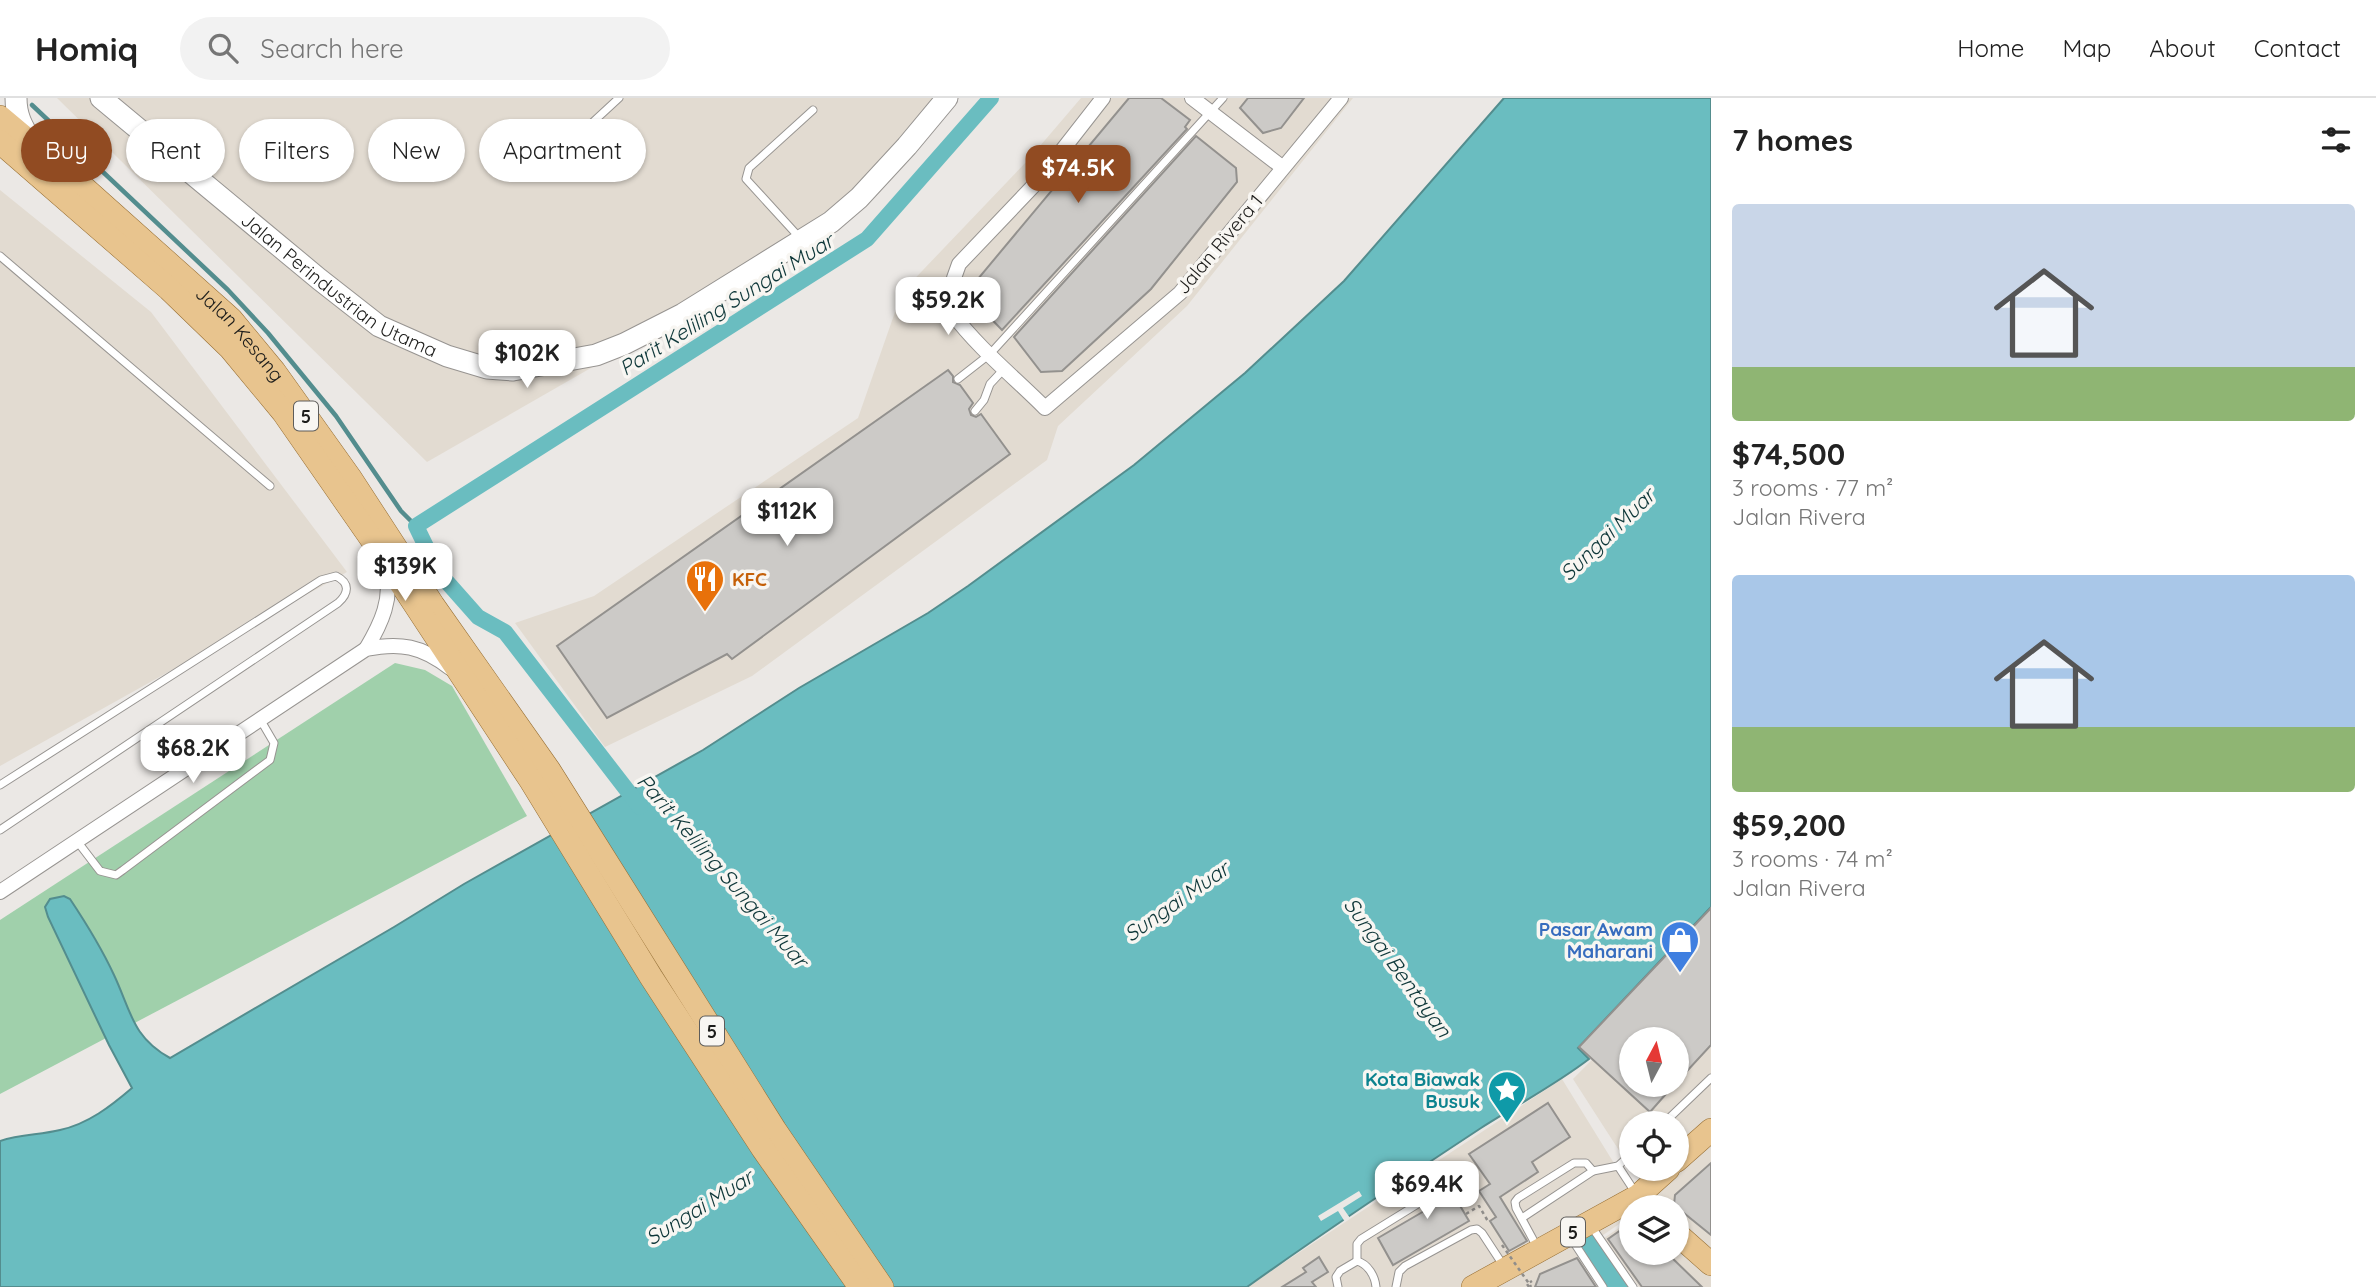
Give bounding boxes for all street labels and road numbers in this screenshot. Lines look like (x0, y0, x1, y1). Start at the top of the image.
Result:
street label: Jalan Rivera 1 (1170, 189, 1268, 299)
street label: Jalan Perindustrian Utama (236, 208, 441, 362)
street label: Jalan Kesang (191, 281, 290, 386)
road number: 5 (294, 402, 318, 430)
road number: 5 (700, 1016, 724, 1046)
road number: 5 (1561, 1218, 1585, 1246)

